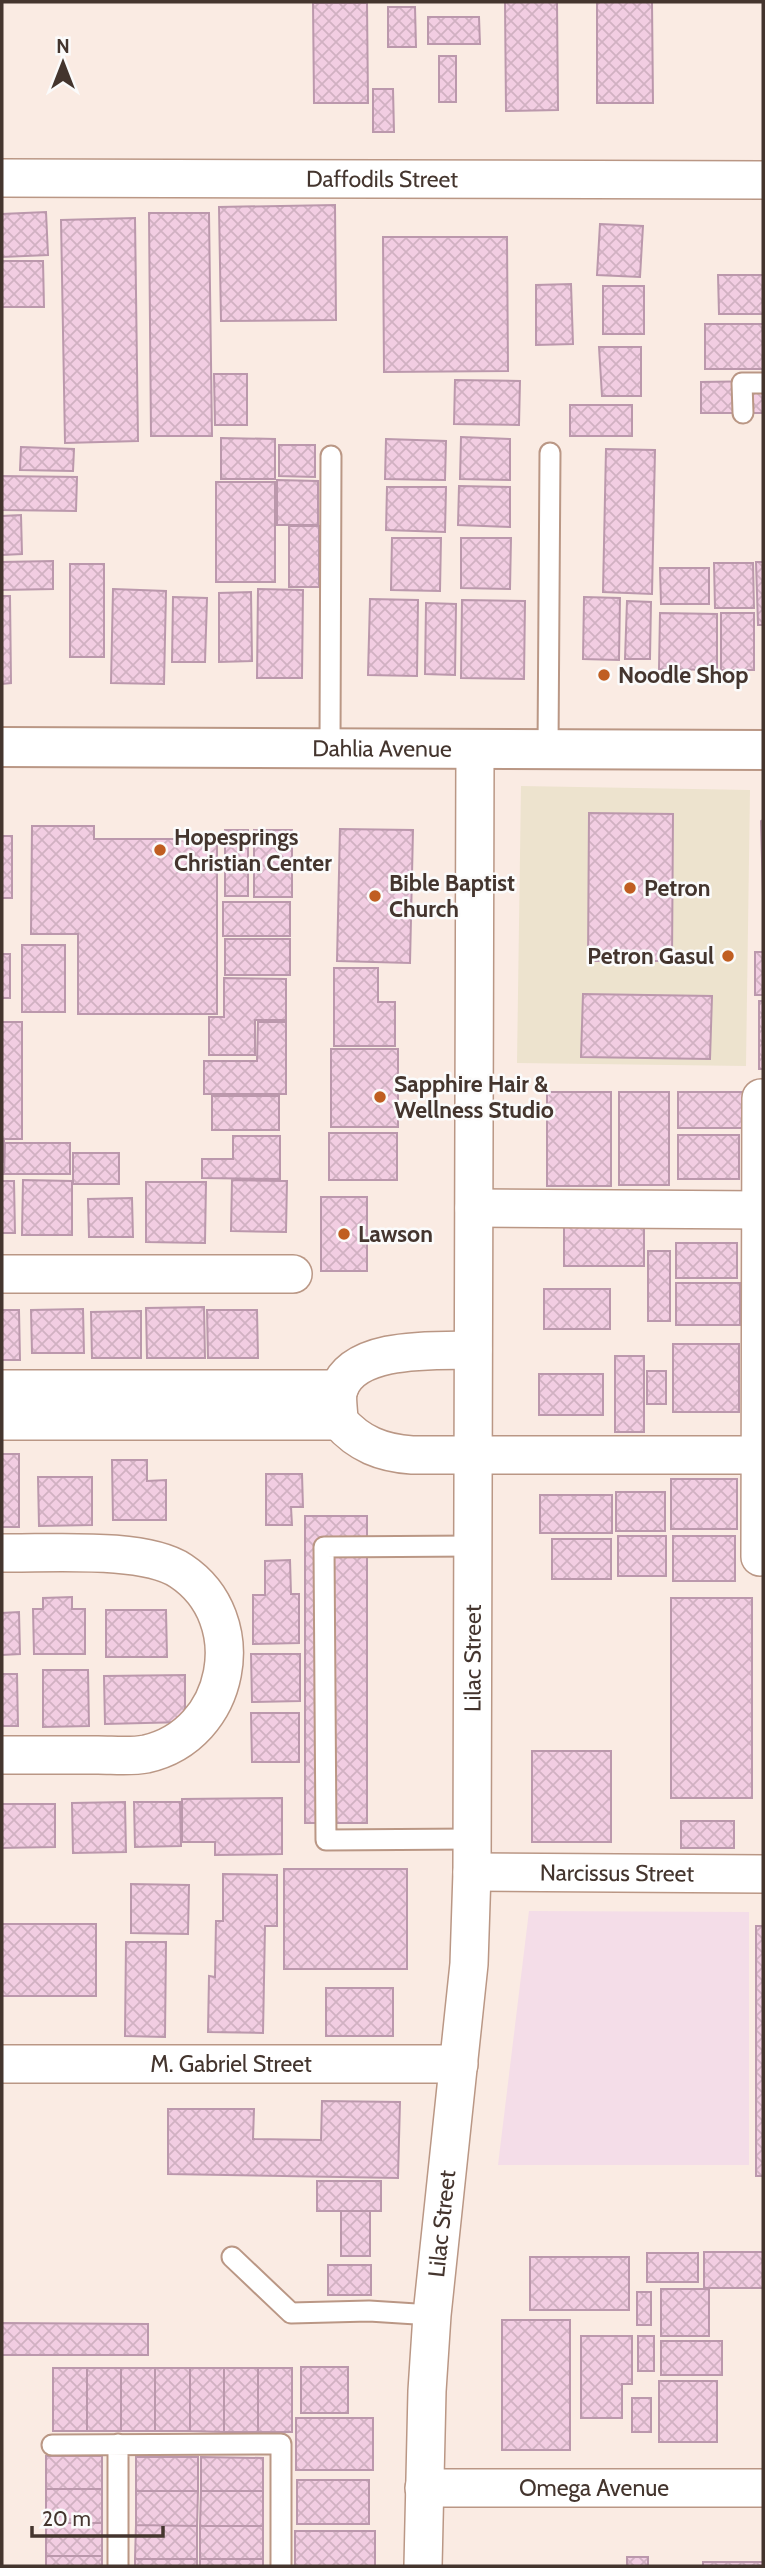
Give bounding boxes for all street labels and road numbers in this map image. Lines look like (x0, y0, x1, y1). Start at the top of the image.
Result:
street label: Daffodils Street (306, 165, 458, 193)
street label: Dahlia Avenue (312, 734, 452, 763)
street label: Lilac Street (458, 1604, 487, 1712)
street label: Narcissus Street (540, 1858, 695, 1888)
street label: M. Gabriel Street (150, 2050, 312, 2078)
street label: Lilac Street (422, 2168, 461, 2279)
street label: Omega Avenue (519, 2474, 669, 2502)

